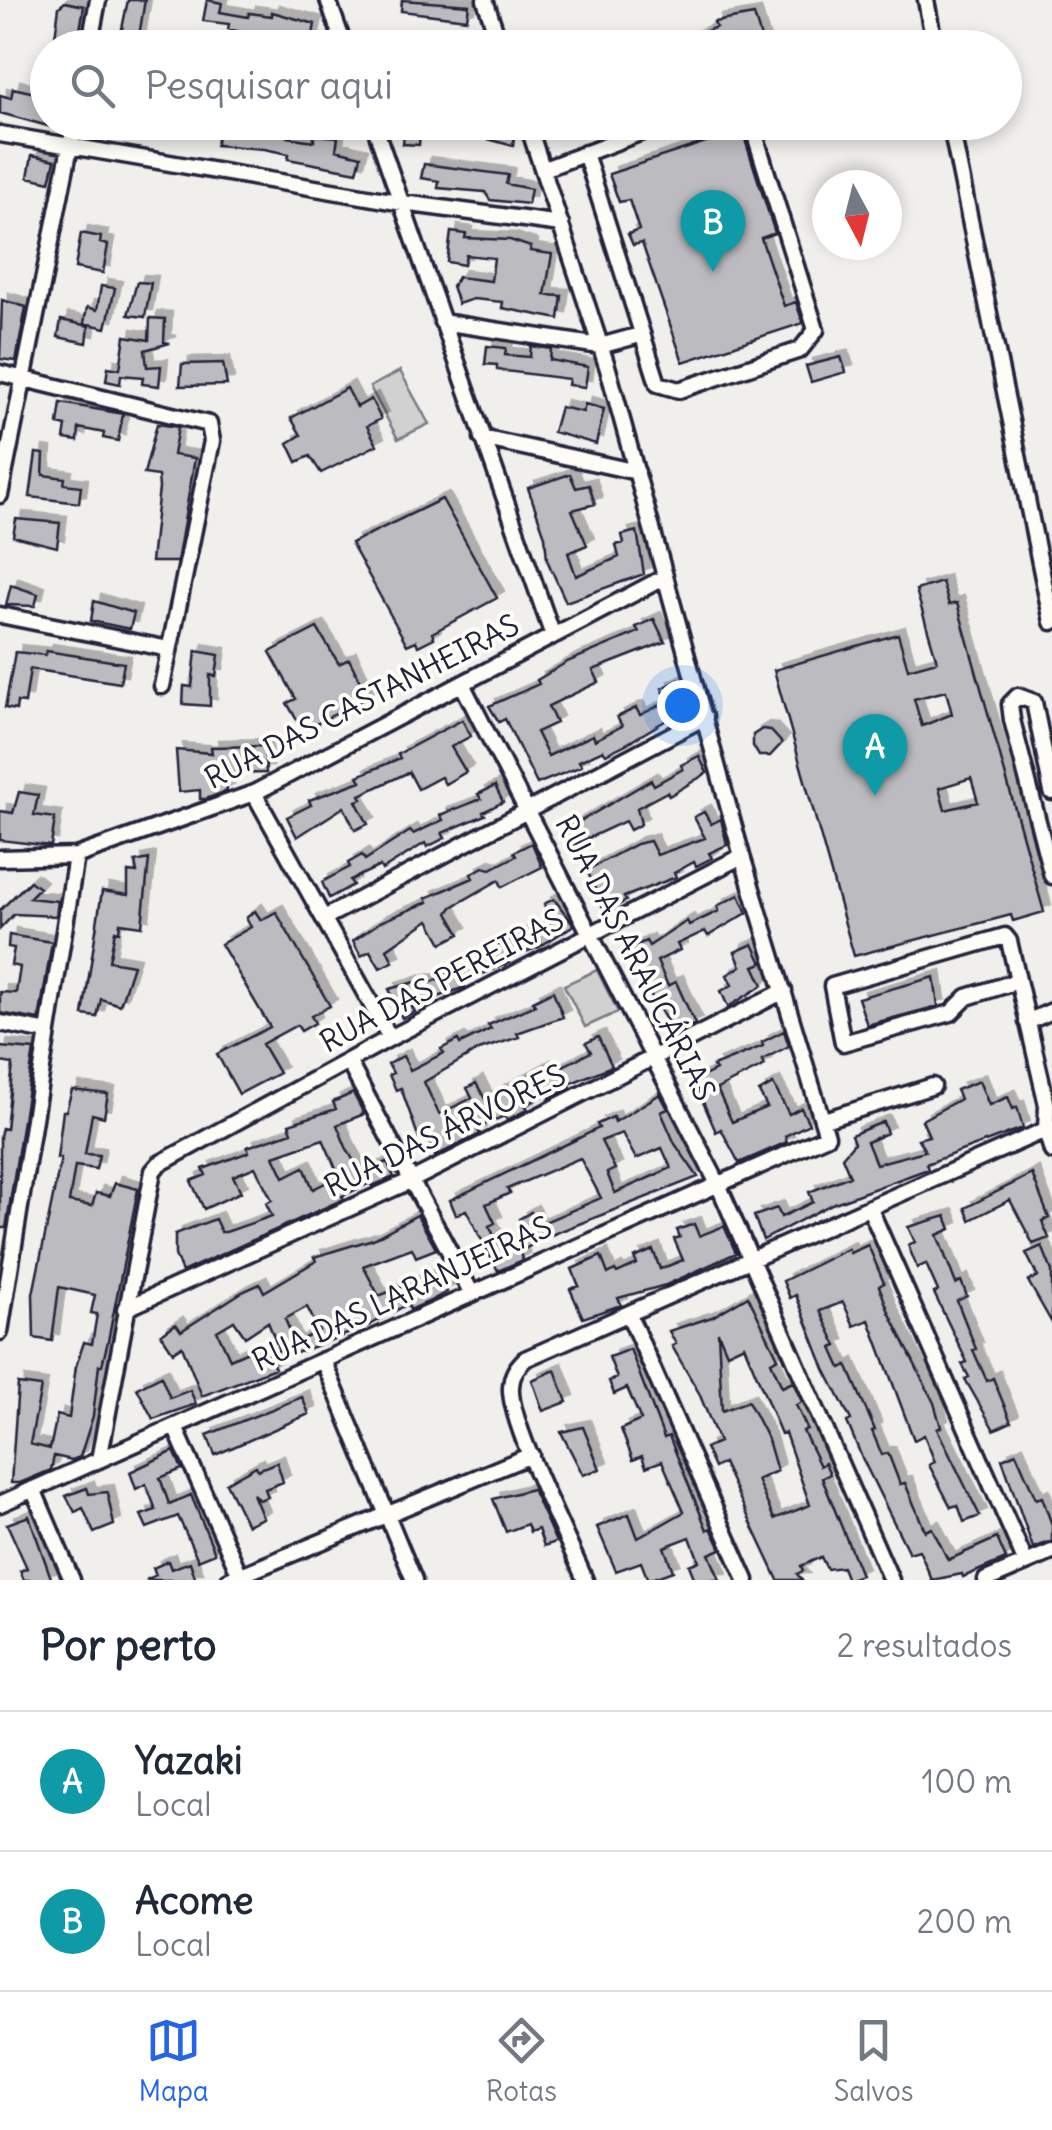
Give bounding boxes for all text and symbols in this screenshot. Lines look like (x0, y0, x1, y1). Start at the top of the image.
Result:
search box (30, 30, 1022, 140)
icon: search (65, 58, 120, 113)
text: Pesquisar aqui (145, 62, 393, 109)
north arrow (812, 170, 902, 260)
pin: B (680, 190, 746, 272)
street label: RUA DAS CASTANHEIRAS (198, 605, 525, 797)
your location (657, 680, 708, 731)
pin: A (842, 714, 908, 796)
street label: RUA DAS ARAUCÁRIAS (547, 808, 725, 1107)
street label: RUA DAS PEREIRAS (313, 900, 570, 1060)
street label: RUA DAS ÁRVORES (317, 1054, 571, 1205)
street label: RUA DAS LARANJEIRAS (246, 1207, 557, 1379)
text: Por perto (40, 1619, 217, 1671)
text: 2 resultados (837, 1625, 1012, 1666)
text: Yazaki (135, 1737, 243, 1784)
text: A (62, 1761, 83, 1802)
text: 100 m (922, 1761, 1012, 1802)
text: Local (135, 1784, 211, 1825)
text: Acome (135, 1877, 254, 1924)
text: B (62, 1901, 83, 1942)
text: 200 m (917, 1901, 1012, 1942)
text: Local (135, 1924, 211, 1965)
tab: Mapa (138, 2013, 209, 2109)
tab: Rotas (486, 2013, 557, 2109)
tab: Salvos (834, 2013, 914, 2109)

